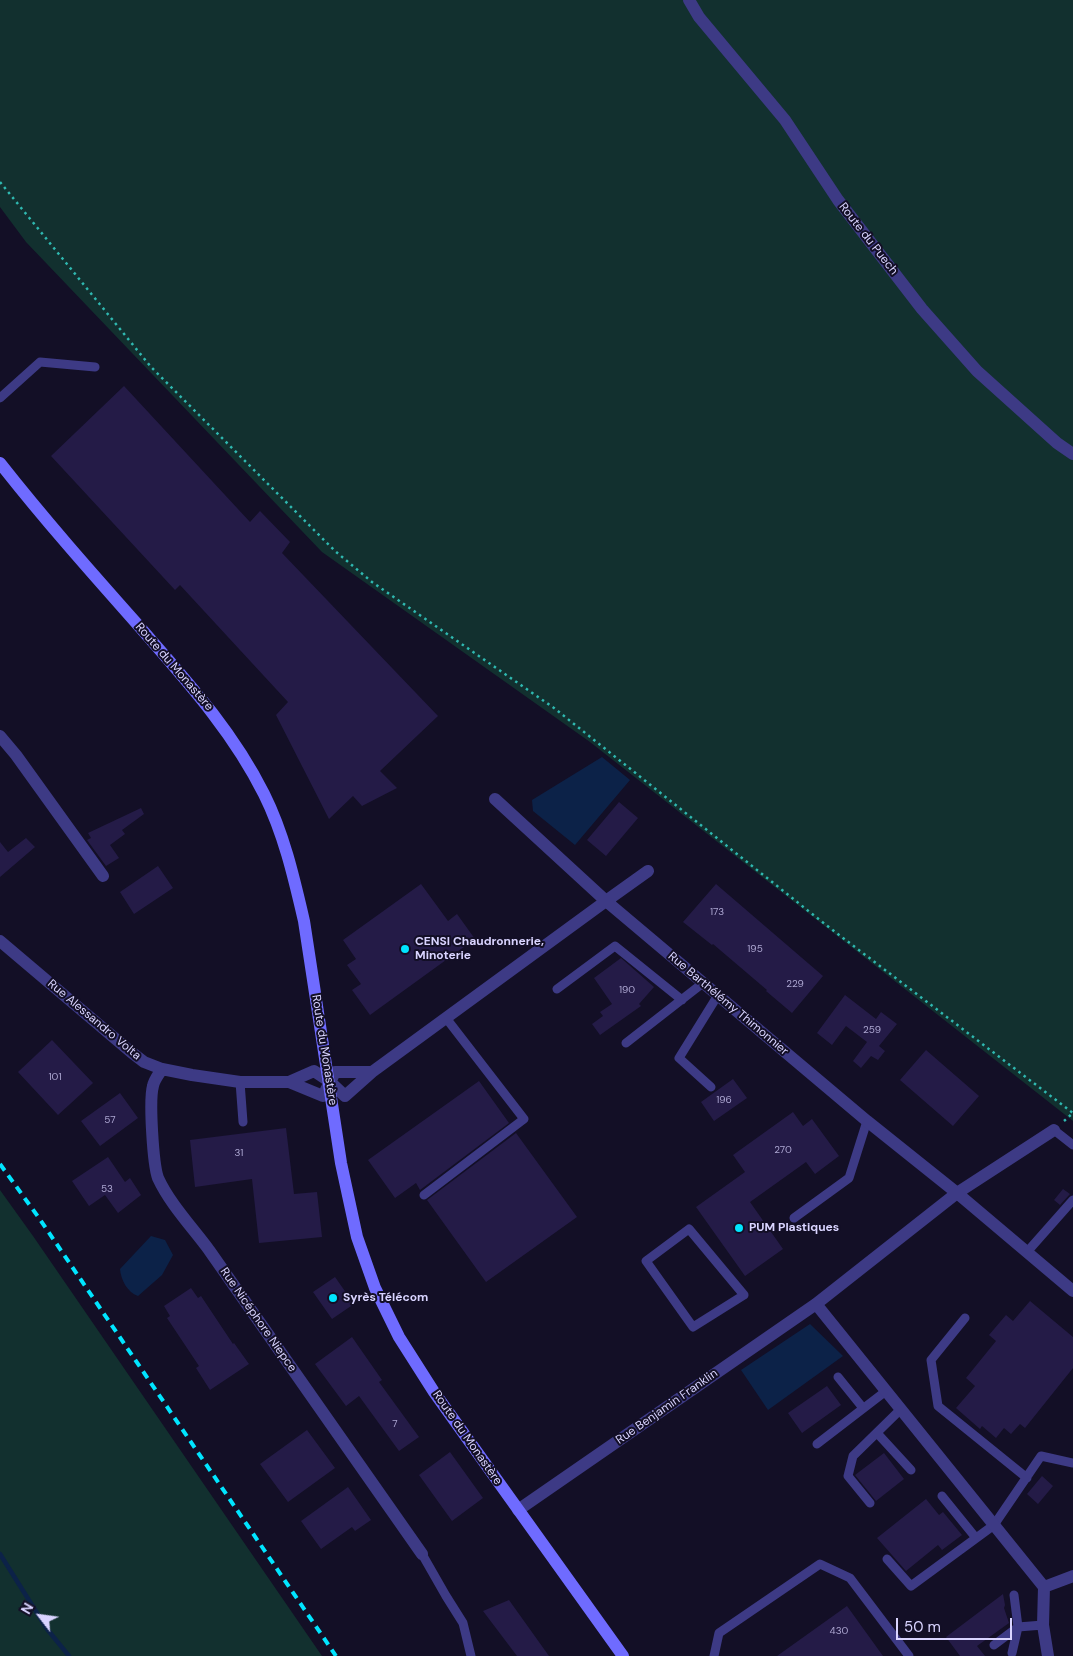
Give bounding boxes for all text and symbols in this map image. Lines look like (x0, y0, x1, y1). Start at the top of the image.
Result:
street label: Route du Puech (835, 200, 901, 278)
street label: Route du Monastère (132, 620, 216, 714)
house number: 173 (710, 906, 724, 918)
place label: CENSI Chaudronnerie, Minoterie (415, 935, 544, 963)
marker: CENSI Chaudronnerie, Minoterie (399, 943, 411, 955)
house number: 195 (747, 943, 763, 955)
street label: Rue Barthélémy Thimonnier (665, 949, 791, 1059)
street label: Rue Alessandro Volta (44, 977, 144, 1063)
house number: 229 (786, 978, 804, 990)
house number: 190 (619, 984, 635, 996)
street label: Route du Monastère (308, 994, 340, 1106)
house number: 259 (863, 1024, 881, 1036)
house number: 101 (48, 1071, 62, 1083)
house number: 196 (716, 1094, 732, 1106)
house number: 57 (104, 1114, 116, 1126)
house number: 270 (774, 1144, 792, 1156)
house number: 31 (235, 1147, 243, 1159)
house number: 53 (101, 1183, 113, 1195)
place label: PUM Plastiques (749, 1221, 839, 1235)
marker: PUM Plastiques (733, 1222, 745, 1234)
street label: Rue Nicéphore Niepce (217, 1265, 299, 1375)
place label: Syrès Télécom (343, 1291, 428, 1305)
marker: Syrès Télécom (327, 1292, 339, 1304)
street label: Rue Benjamin Franklin (613, 1366, 721, 1448)
street label: Route du Monastère (429, 1388, 505, 1488)
house number: 7 (392, 1418, 398, 1430)
north arrow (15, 1591, 65, 1641)
text: N (17, 1600, 37, 1617)
scale bar (898, 1608, 1014, 1640)
text: 50 m (904, 1617, 941, 1637)
house number: 430 (830, 1625, 848, 1637)

